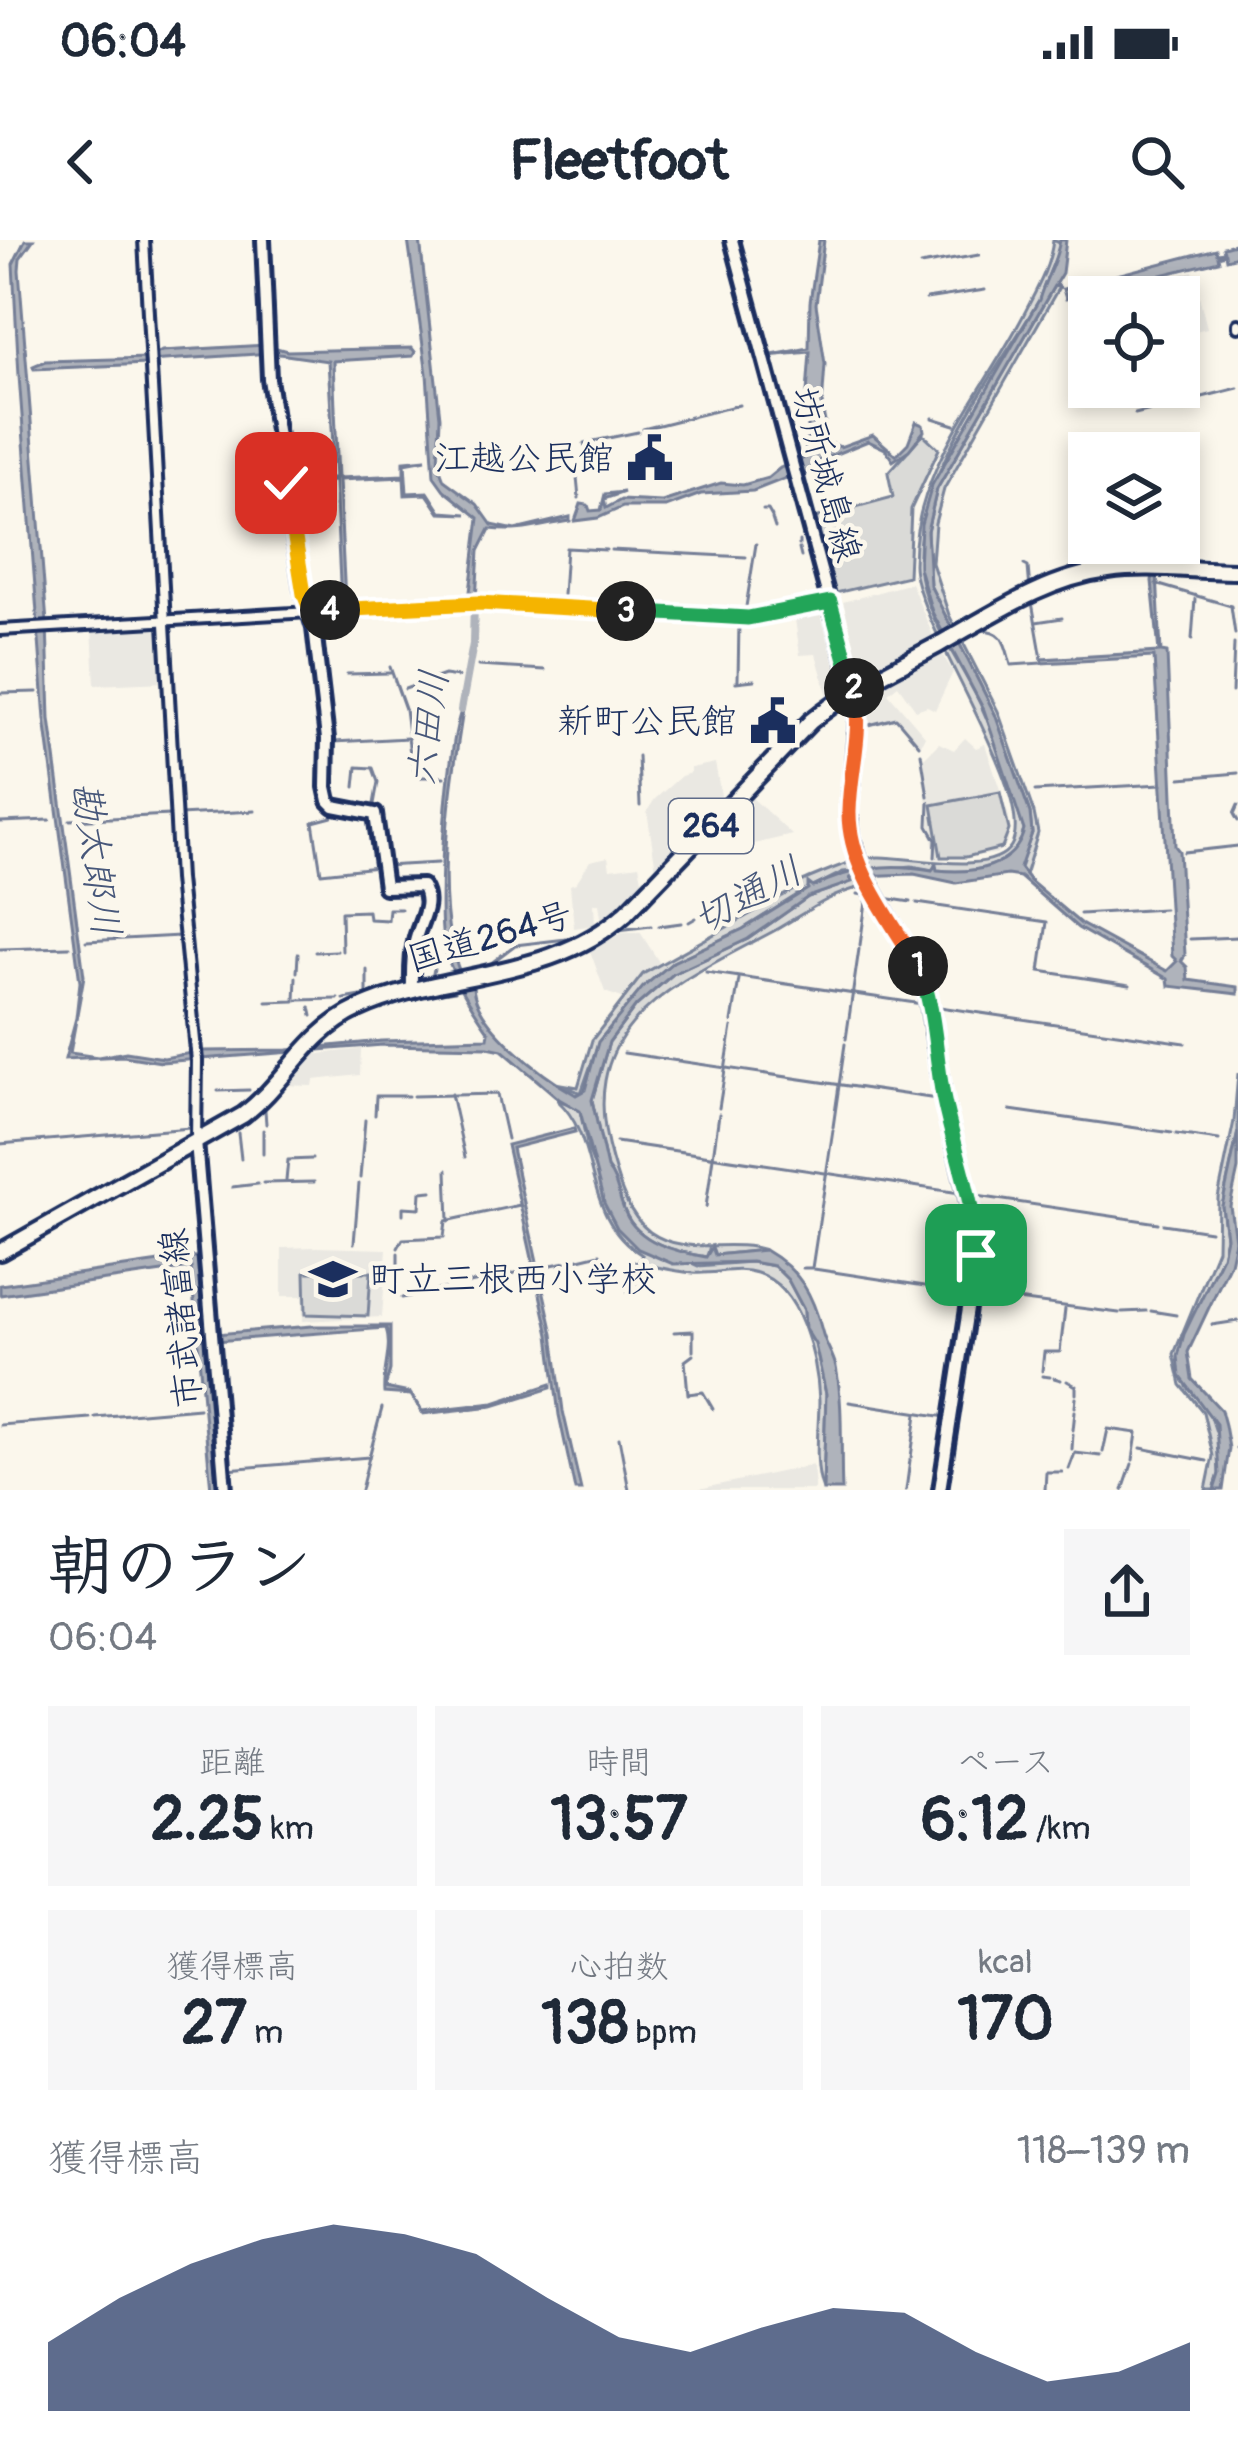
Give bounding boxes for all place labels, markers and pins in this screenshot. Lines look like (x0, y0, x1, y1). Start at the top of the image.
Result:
pin (235, 432, 337, 534)
public building icon: 江越公民館 (625, 433, 675, 483)
place label: 江越公民館 (434, 436, 614, 481)
pin: 4 (300, 580, 360, 640)
pin: 3 (596, 581, 656, 641)
pin: 2 (824, 658, 884, 718)
public building icon: 新町公民館 (748, 696, 798, 746)
place label: 新町公民館 (557, 699, 737, 744)
pin: 1 (888, 936, 948, 996)
pin (925, 1204, 1027, 1306)
school or university icon: 町立三根西小学校 (308, 1254, 358, 1304)
place label: 町立三根西小学校 (369, 1257, 657, 1302)

